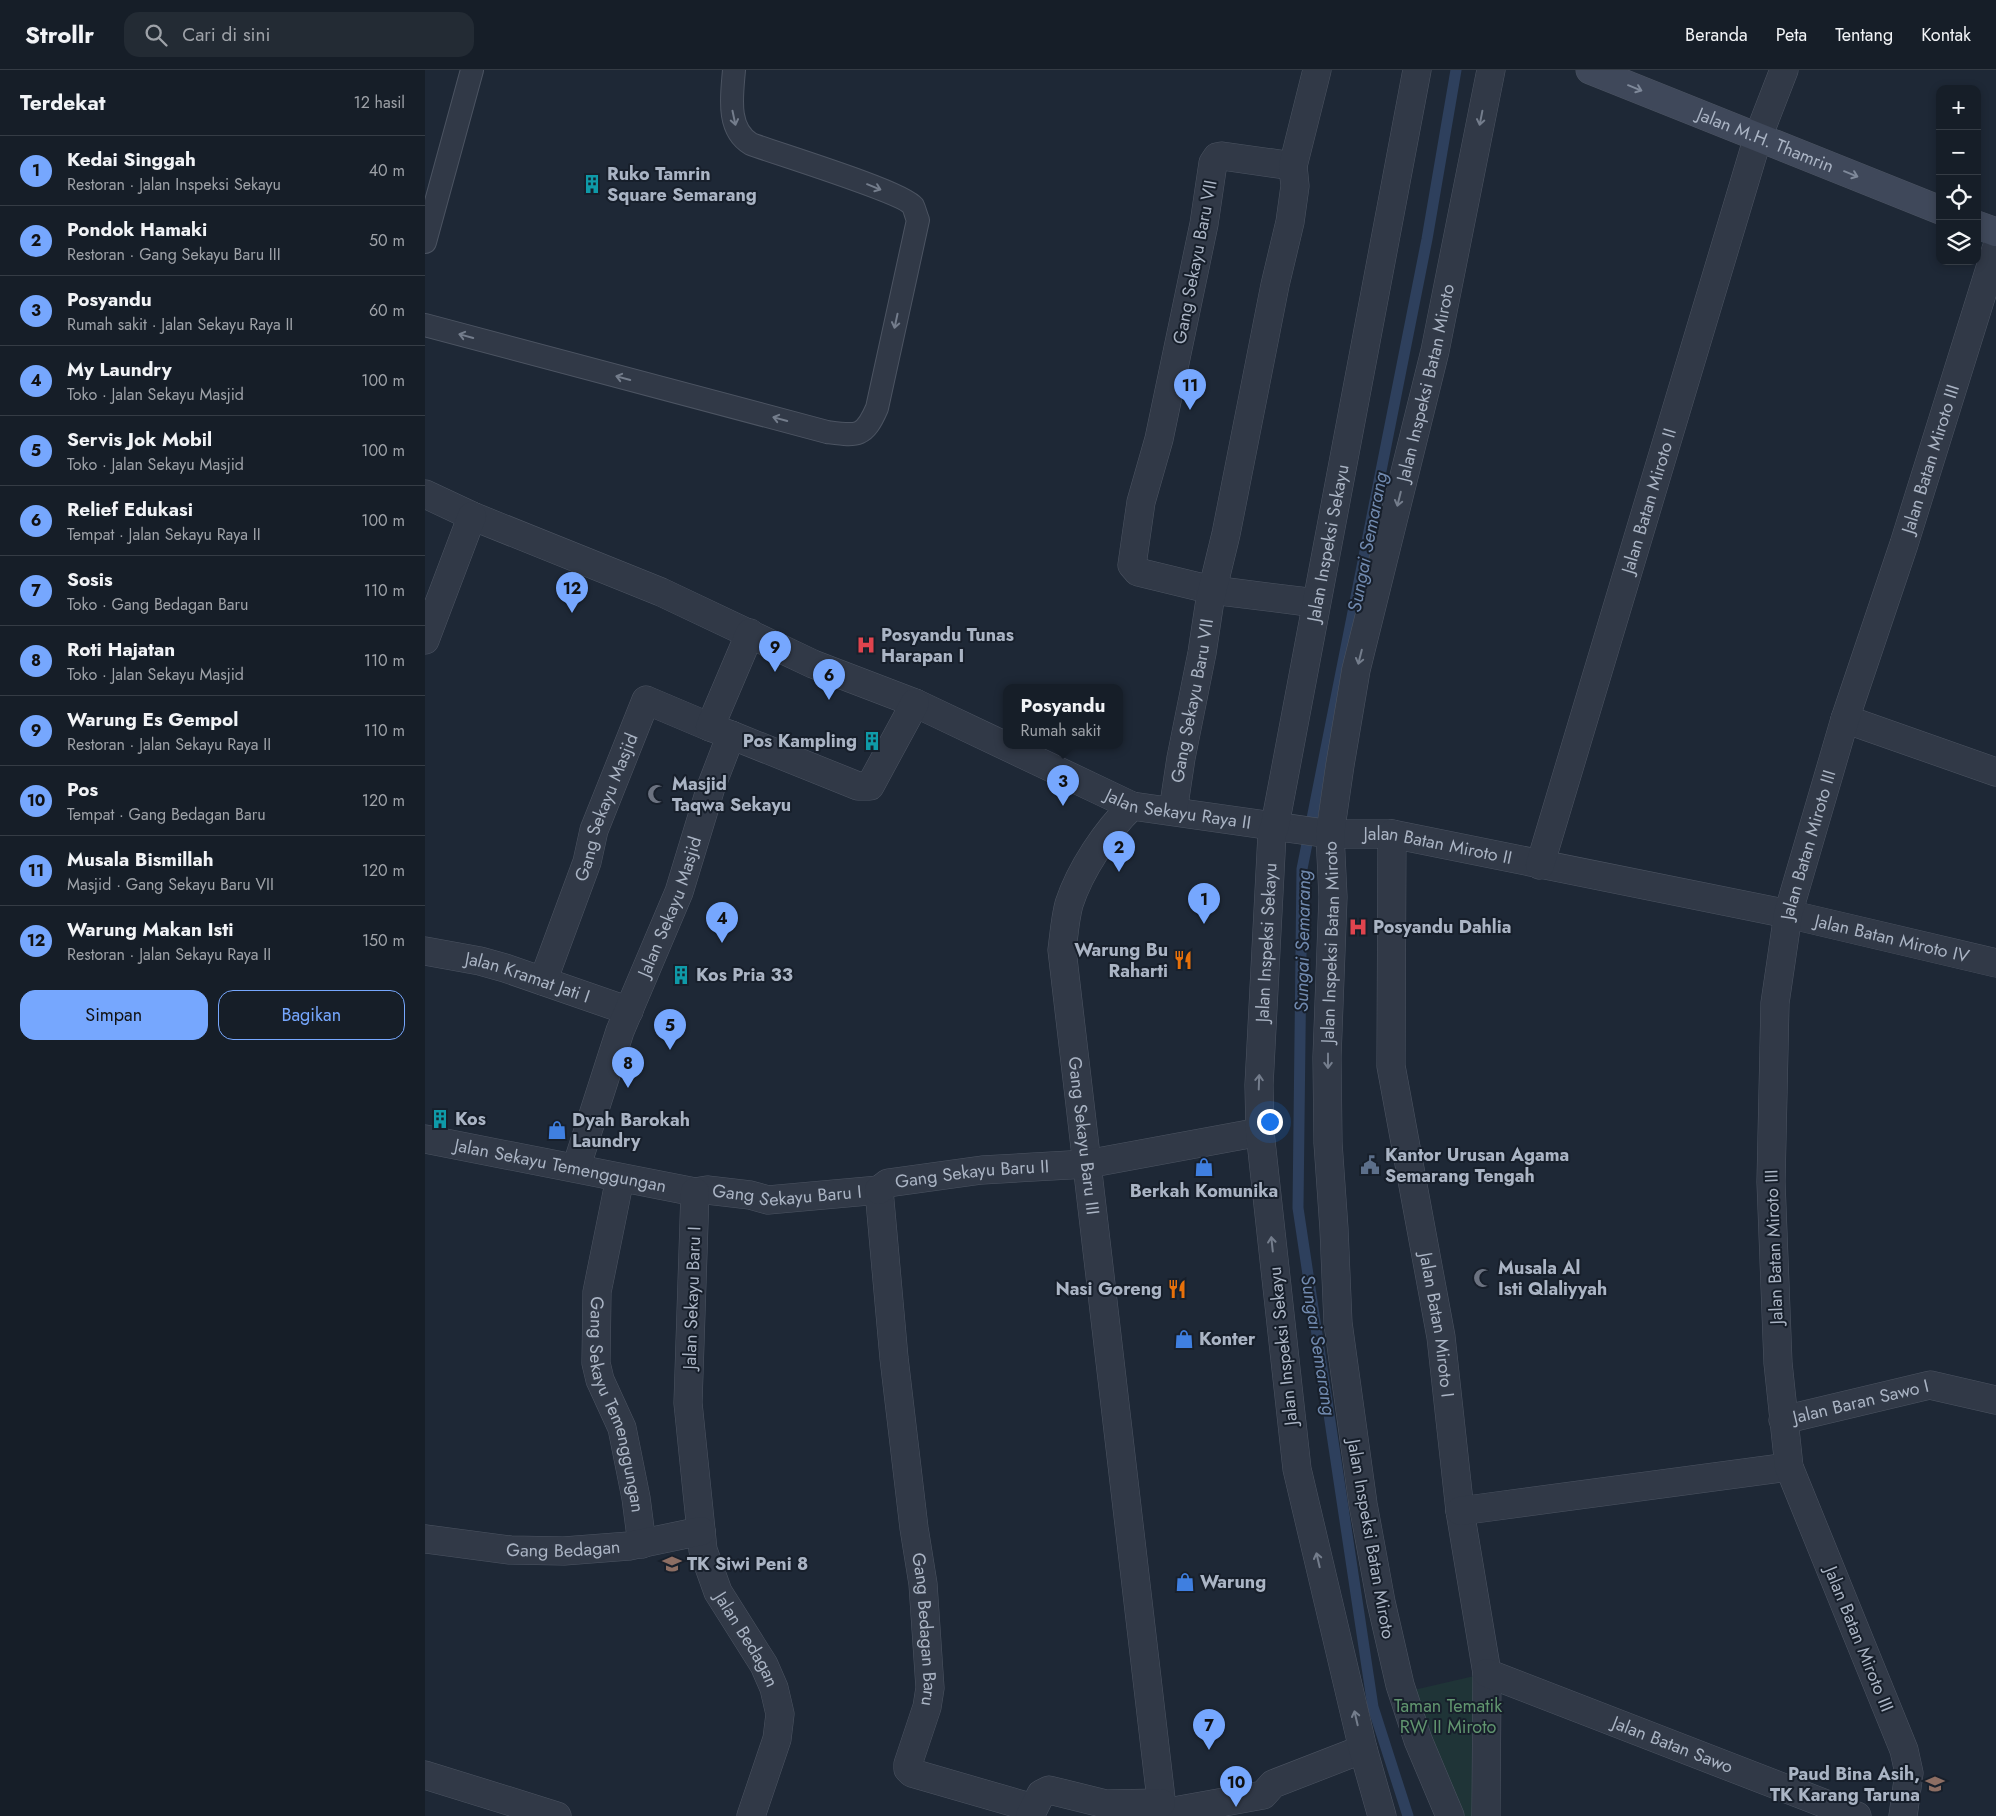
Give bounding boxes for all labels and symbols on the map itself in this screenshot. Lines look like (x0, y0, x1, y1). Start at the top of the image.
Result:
one-way arrow (1627, 84, 1642, 93)
street label: Jalan M.H. Thamrin (1691, 100, 1838, 179)
one-way arrow (1476, 109, 1486, 125)
one-way arrow (730, 110, 740, 126)
place label: Ruko Tamrin Square Semarang (607, 161, 757, 208)
one-way arrow (1843, 170, 1858, 179)
building icon: Ruko Tamrin Square Semarang (581, 173, 603, 195)
street label: Gang Sekayu Baru VII (1166, 178, 1224, 346)
one-way arrow (866, 182, 881, 192)
street label: Jalan Inspeksi Batan Miroto (1390, 281, 1461, 486)
one-way arrow (891, 313, 900, 329)
one-way arrow (458, 331, 474, 340)
pin: 11 (1174, 369, 1206, 410)
one-way arrow (615, 372, 631, 382)
street label: Jalan Batan Miroto III (1894, 381, 1966, 539)
one-way arrow (772, 414, 788, 423)
street label: Jalan Batan Miroto II (1614, 425, 1683, 579)
street label: Jalan Inspeksi Sekayu (1300, 462, 1356, 626)
water label: Sungai Semarang (1341, 469, 1394, 615)
one-way arrow (1393, 490, 1403, 506)
pin: 12 (556, 572, 588, 613)
street label: Gang Sekayu Baru VII (1164, 617, 1220, 785)
place label: Posyandu Tunas Harapan I (881, 622, 1014, 669)
pin: 9 (759, 631, 791, 672)
hospital icon: Posyandu Tunas Harapan I (855, 634, 877, 656)
one-way arrow (1355, 648, 1364, 664)
pin: 6 (813, 659, 845, 700)
place label: Pos Kampling (743, 728, 857, 754)
street label: Gang Sekayu Masjid (568, 729, 644, 885)
building icon: Pos Kampling (861, 730, 883, 752)
pin: 3 (1047, 765, 1079, 806)
street label: Jalan Batan Miroto III (1774, 767, 1842, 923)
place label: Masjid Taqwa Sekayu (672, 771, 791, 818)
street label: Jalan Sekayu Raya II (1099, 781, 1253, 836)
mosque icon: Masjid Taqwa Sekayu (646, 783, 668, 805)
street label: Jalan Batan Miroto II (1361, 821, 1514, 871)
pin: 2 (1103, 831, 1135, 872)
street label: Jalan Sekayu Masjid (631, 833, 708, 983)
street label: Jalan Inspeksi Batan Miroto (1314, 840, 1346, 1046)
street label: Jalan Inspeksi Sekayu (1249, 862, 1283, 1025)
water label: Sungai Semarang (1288, 869, 1317, 1012)
pin: 1 (1188, 883, 1220, 924)
pin: 4 (706, 902, 738, 943)
street label: Jalan Batan Miroto IV (1810, 907, 1972, 969)
place label: Posyandu Dahlia (1373, 914, 1511, 940)
hospital icon: Posyandu Dahlia (1347, 916, 1369, 938)
place label: Warung Bu Raharti (1074, 937, 1168, 984)
street label: Jalan Kramat Jati I (461, 945, 593, 1009)
restaurant icon: Warung Bu Raharti (1172, 949, 1194, 971)
place label: Kos Pria 33 (696, 962, 793, 988)
building icon: Kos Pria 33 (670, 964, 692, 986)
pin: 5 (654, 1009, 686, 1050)
pin: 8 (612, 1047, 644, 1088)
one-way arrow (1323, 1053, 1333, 1069)
street label: Gang Sekayu Baru III (1062, 1055, 1106, 1216)
one-way arrow (1255, 1075, 1264, 1091)
place label: Kos (455, 1106, 486, 1132)
place label: Dyah Barokah Laundry (572, 1107, 690, 1154)
building icon: Kos (429, 1108, 451, 1130)
your location (1257, 1109, 1283, 1135)
shop icon: Dyah Barokah Laundry (546, 1119, 568, 1141)
street label: Jalan Sekayu Temenggungan (450, 1132, 669, 1199)
place label: Kantor Urusan Agama Semarang Tengah (1385, 1142, 1569, 1189)
street label: Gang Sekayu Baru II (893, 1153, 1050, 1195)
public building icon: Kantor Urusan Agama Semarang Tengah (1359, 1154, 1381, 1176)
shop icon: Berkah Komunika (1193, 1156, 1215, 1178)
street label: Jalan Batan Miroto III (1758, 1169, 1790, 1327)
street label: Gang Sekayu Baru I (711, 1178, 863, 1213)
place label: Berkah Komunika (1130, 1178, 1278, 1204)
street label: Jalan Sekayu Baru I (676, 1226, 707, 1372)
one-way arrow (1267, 1236, 1277, 1252)
street label: Jalan Batan Miroto I (1412, 1248, 1460, 1399)
place label: Musala Al Isti Qlaliyyah (1498, 1255, 1607, 1302)
street label: Jalan Inspeksi Sekayu (1262, 1265, 1304, 1429)
mosque icon: Musala Al Isti Qlaliyyah (1472, 1267, 1494, 1289)
water label: Sungai Semarang (1294, 1273, 1343, 1418)
place label: Nasi Goreng (1055, 1276, 1162, 1302)
restaurant icon: Nasi Goreng (1166, 1278, 1188, 1300)
street label: Gang Sekayu Temenggungan (583, 1296, 651, 1514)
place label: Konter (1199, 1326, 1256, 1352)
shop icon: Konter (1173, 1328, 1195, 1350)
street label: Jalan Baran Sawo I (1788, 1373, 1932, 1431)
street label: Jalan Inspeksi Batan Miroto (1340, 1435, 1401, 1641)
street label: Gang Bedagan (506, 1534, 621, 1564)
place label: TK Siwi Peni 8 (687, 1551, 808, 1577)
street label: Gang Bedagan Baru (905, 1551, 943, 1708)
school or university icon: TK Siwi Peni 8 (661, 1553, 683, 1575)
one-way arrow (1313, 1553, 1322, 1569)
street label: Jalan Batan Miroto III (1817, 1560, 1900, 1716)
place label: Warung (1200, 1569, 1266, 1595)
shop icon: Warung (1174, 1571, 1196, 1593)
street label: Jalan Bedagan (707, 1585, 785, 1691)
park label: Taman Tematik RW II Miroto (1394, 1693, 1502, 1740)
pin: 7 (1193, 1709, 1225, 1750)
street label: Jalan Batan Sawo (1607, 1709, 1737, 1780)
one-way arrow (1351, 1711, 1360, 1727)
place label: Paud Bina Asih, TK Karang Taruna (1770, 1761, 1920, 1808)
pin: 10 (1220, 1766, 1252, 1807)
school or university icon: Paud Bina Asih, TK Karang Taruna (1924, 1773, 1946, 1795)

